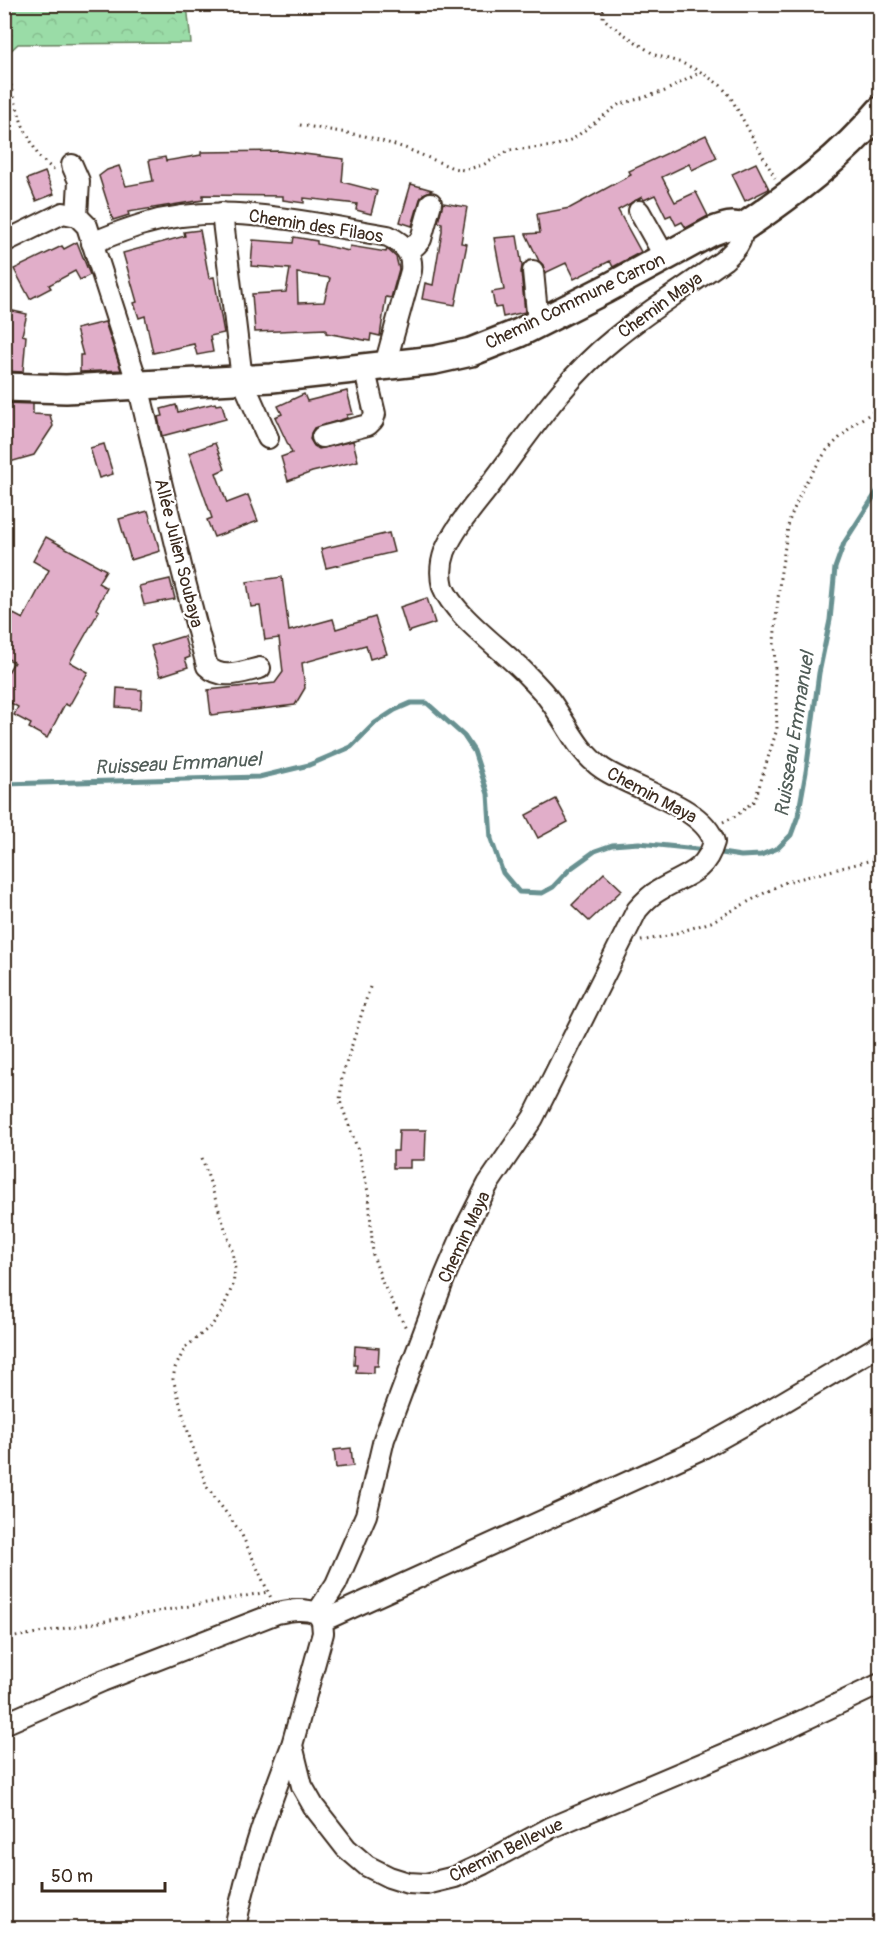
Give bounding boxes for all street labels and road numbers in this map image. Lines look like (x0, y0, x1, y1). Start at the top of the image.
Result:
street label: Chemin des Filaos (247, 205, 385, 248)
street label: Chemin Commune Carron (482, 248, 669, 355)
street label: Chemin Maya (614, 267, 707, 344)
street label: Allée Julien Soubaya (149, 476, 208, 630)
street label: Chemin Maya (603, 762, 701, 829)
street label: Chemin Maya (433, 1188, 496, 1287)
street label: Chemin Bellevue (446, 1813, 567, 1888)

